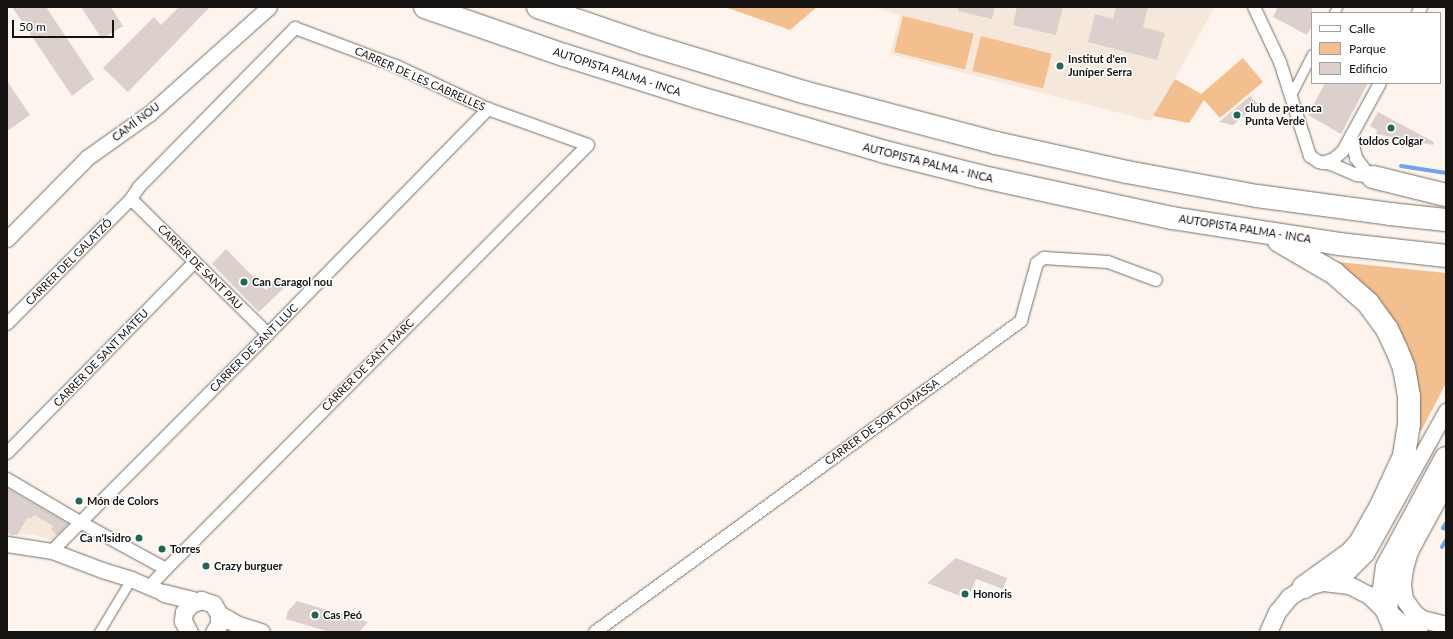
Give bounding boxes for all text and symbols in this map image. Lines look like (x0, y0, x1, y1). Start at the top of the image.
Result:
scale bar (14, 12, 116, 38)
legend (1311, 12, 1441, 84)
text: 50 m (19, 19, 46, 34)
text: Calle (1349, 21, 1375, 36)
text: Parque (1349, 41, 1386, 56)
street label: CARRER DE LES CABRELLES (353, 44, 487, 114)
street label: AUTOPISTA PALMA - INCA (551, 45, 683, 99)
place label: Institut d'en Juníper Serra (1068, 53, 1132, 79)
marker: Institut d'en Juníper Serra (1055, 61, 1065, 71)
text: Edificio (1349, 61, 1388, 76)
street label: CAMÍ NOU (110, 100, 162, 144)
place label: club de petanca Punta Verde (1245, 102, 1322, 128)
marker: club de petanca Punta Verde (1232, 110, 1242, 120)
marker: toldos Colgar (1386, 123, 1396, 133)
place label: toldos Colgar (1359, 134, 1423, 148)
street label: AUTOPISTA PALMA - INCA (861, 140, 995, 186)
street label: AUTOPISTA PALMA - INCA (1177, 212, 1313, 246)
street label: CARRER DEL GALATZÓ (23, 216, 115, 308)
street label: CARRER DE SANT PAU (155, 222, 245, 312)
place label: Can Caragol nou (252, 275, 332, 289)
marker: Can Caragol nou (239, 277, 249, 287)
street label: CARRER DE SANT LLUC (207, 301, 301, 395)
street label: CARRER DE SANT MATEU (51, 306, 151, 410)
street label: CARRER DE SANT MARC (319, 316, 417, 414)
street label: CARRER DE SOR TOMASSA (822, 376, 942, 468)
place label: Món de Colors (87, 494, 159, 508)
marker: Món de Colors (74, 496, 84, 506)
place label: Ca n'Isidro (80, 531, 131, 545)
marker: Ca n'Isidro (134, 533, 144, 543)
place label: Torres (170, 542, 200, 556)
marker: Torres (157, 544, 167, 554)
place label: Crazy burguer (214, 559, 283, 573)
marker: Crazy burguer (201, 561, 211, 571)
place label: Honoris (973, 587, 1012, 601)
marker: Honoris (960, 589, 970, 599)
place label: Cas Peó (323, 608, 362, 622)
marker: Cas Peó (310, 610, 320, 620)

